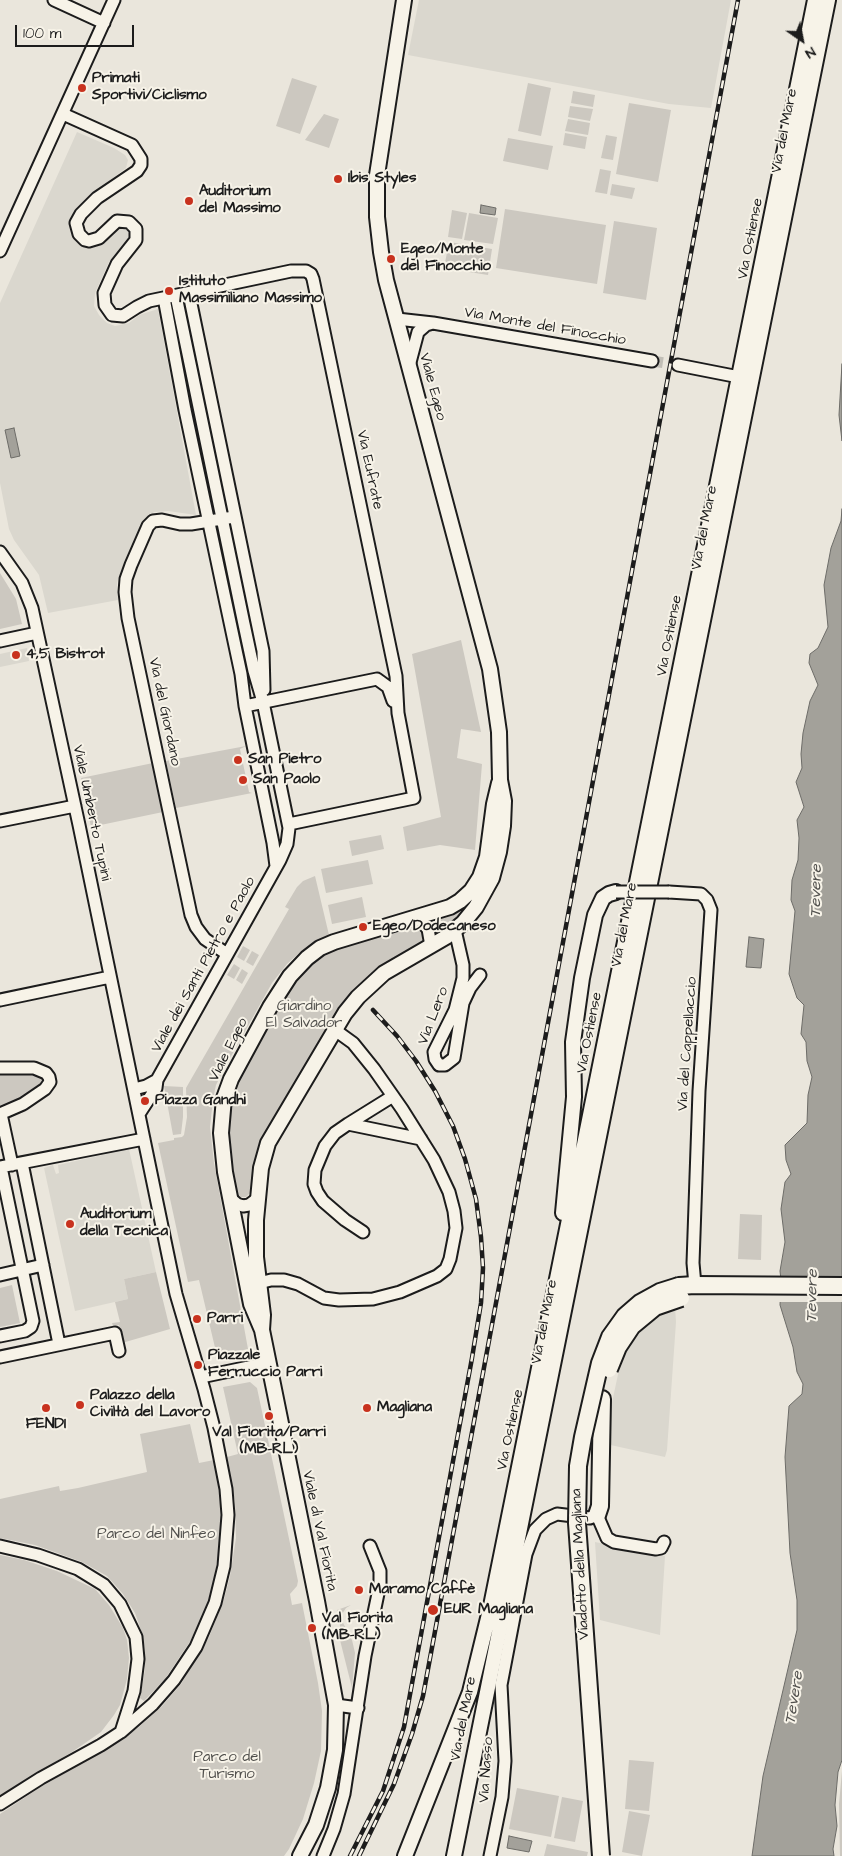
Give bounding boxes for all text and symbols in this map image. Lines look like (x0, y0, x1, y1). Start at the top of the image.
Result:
scale bar (18, 15, 136, 47)
north arrow (777, 15, 827, 65)
text: 100 m (23, 23, 62, 44)
text: N (801, 42, 819, 63)
place label: Primati Sportivi/Ciclismo (92, 70, 207, 105)
marker: Primati Sportivi/Ciclismo (76, 82, 88, 94)
street label: Via del Mare (768, 87, 802, 175)
place label: Ibis Styles (348, 170, 416, 188)
marker: Ibis Styles (332, 173, 344, 185)
place label: Auditorium del Massimo (199, 183, 281, 218)
marker: Auditorium del Massimo (183, 195, 195, 207)
street label: Via Ostiense (734, 197, 768, 281)
place label: Egeo/Monte del Finocchio (401, 241, 491, 276)
marker: Egeo/Monte del Finocchio (385, 253, 397, 265)
place label: Istituto Massimiliano Massimo (179, 273, 322, 308)
marker: Istituto Massimiliano Massimo (163, 285, 175, 297)
street label: Via Monte del Finocchio (463, 304, 627, 350)
street label: Viale Egeo (414, 351, 450, 423)
street label: Via Eufrate (352, 429, 386, 511)
street label: Via del Mare (688, 484, 722, 572)
street label: Via Ostiense (653, 594, 687, 678)
place label: 4,5 Bistrot (26, 646, 105, 664)
marker: 4,5 Bistrot (10, 649, 22, 661)
street label: Via del Giordano (144, 656, 184, 768)
street label: Viale Umberto Tupini (68, 743, 114, 883)
place label: San Pietro (248, 751, 322, 769)
marker: San Pietro (232, 754, 244, 766)
place label: San Paolo (253, 771, 320, 789)
marker: San Paolo (237, 774, 249, 786)
water label: Tevere (807, 864, 827, 918)
street label: Viale dei Santi Pietro e Paolo (148, 874, 260, 1056)
street label: Via del Mare (608, 881, 642, 969)
place label: Egeo/Dodecaneso (373, 918, 496, 936)
marker: Egeo/Dodecaneso (357, 921, 369, 933)
street label: Via del Cappellaccio (674, 976, 702, 1112)
street label: Via Lero (415, 985, 453, 1047)
street label: Via Ostiense (573, 991, 607, 1075)
park label: Giardino El Salvador (266, 998, 342, 1033)
street label: Viale Egeo (205, 1015, 253, 1085)
place label: Piazza Gandhi (155, 1092, 246, 1110)
marker: Piazza Gandhi (139, 1095, 151, 1107)
place label: Auditorium della Tecnica (80, 1206, 168, 1241)
marker: Auditorium della Tecnica (64, 1218, 76, 1230)
water label: Tevere (803, 1269, 823, 1323)
street label: Via del Mare (528, 1278, 562, 1366)
place label: Parri (207, 1310, 243, 1328)
marker: Parri (191, 1313, 203, 1325)
place label: Piazzale Ferruccio Parri (208, 1347, 322, 1382)
marker: Piazzale Ferruccio Parri (192, 1359, 204, 1371)
place label: Palazzo della Civiltà del Lavoro (90, 1387, 210, 1422)
street label: Via Ostiense (494, 1388, 528, 1472)
marker: Palazzo della Civiltà del Lavoro (74, 1399, 86, 1411)
place label: Magliana (377, 1399, 432, 1417)
marker: FENDI (40, 1402, 52, 1414)
marker: Magliana (361, 1402, 373, 1414)
marker: Val Fiorita/Parri (MB-RL) (263, 1410, 275, 1422)
place label: FENDI (26, 1416, 66, 1434)
place label: Val Fiorita/Parri (MB-RL) (212, 1424, 326, 1459)
street label: Viale di Val Fiorita (297, 1469, 341, 1593)
street label: Viadotto della Magliana (568, 1488, 594, 1640)
park label: Parco del Ninfeo (97, 1526, 215, 1544)
place label: Maramo Caffè (369, 1581, 475, 1599)
marker: Maramo Caffè (353, 1584, 365, 1596)
place label: EUR Magliana (444, 1601, 533, 1619)
marker: EUR Magliana (426, 1603, 440, 1617)
place label: Val Fiorita (MB-RL) (322, 1610, 393, 1645)
marker: Val Fiorita (MB-RL) (306, 1622, 318, 1634)
water label: Tevere (781, 1670, 809, 1726)
street label: Via del Mare (447, 1675, 481, 1763)
street label: Via Nasso (476, 1737, 498, 1803)
park label: Parco del Turismo (193, 1749, 261, 1784)

